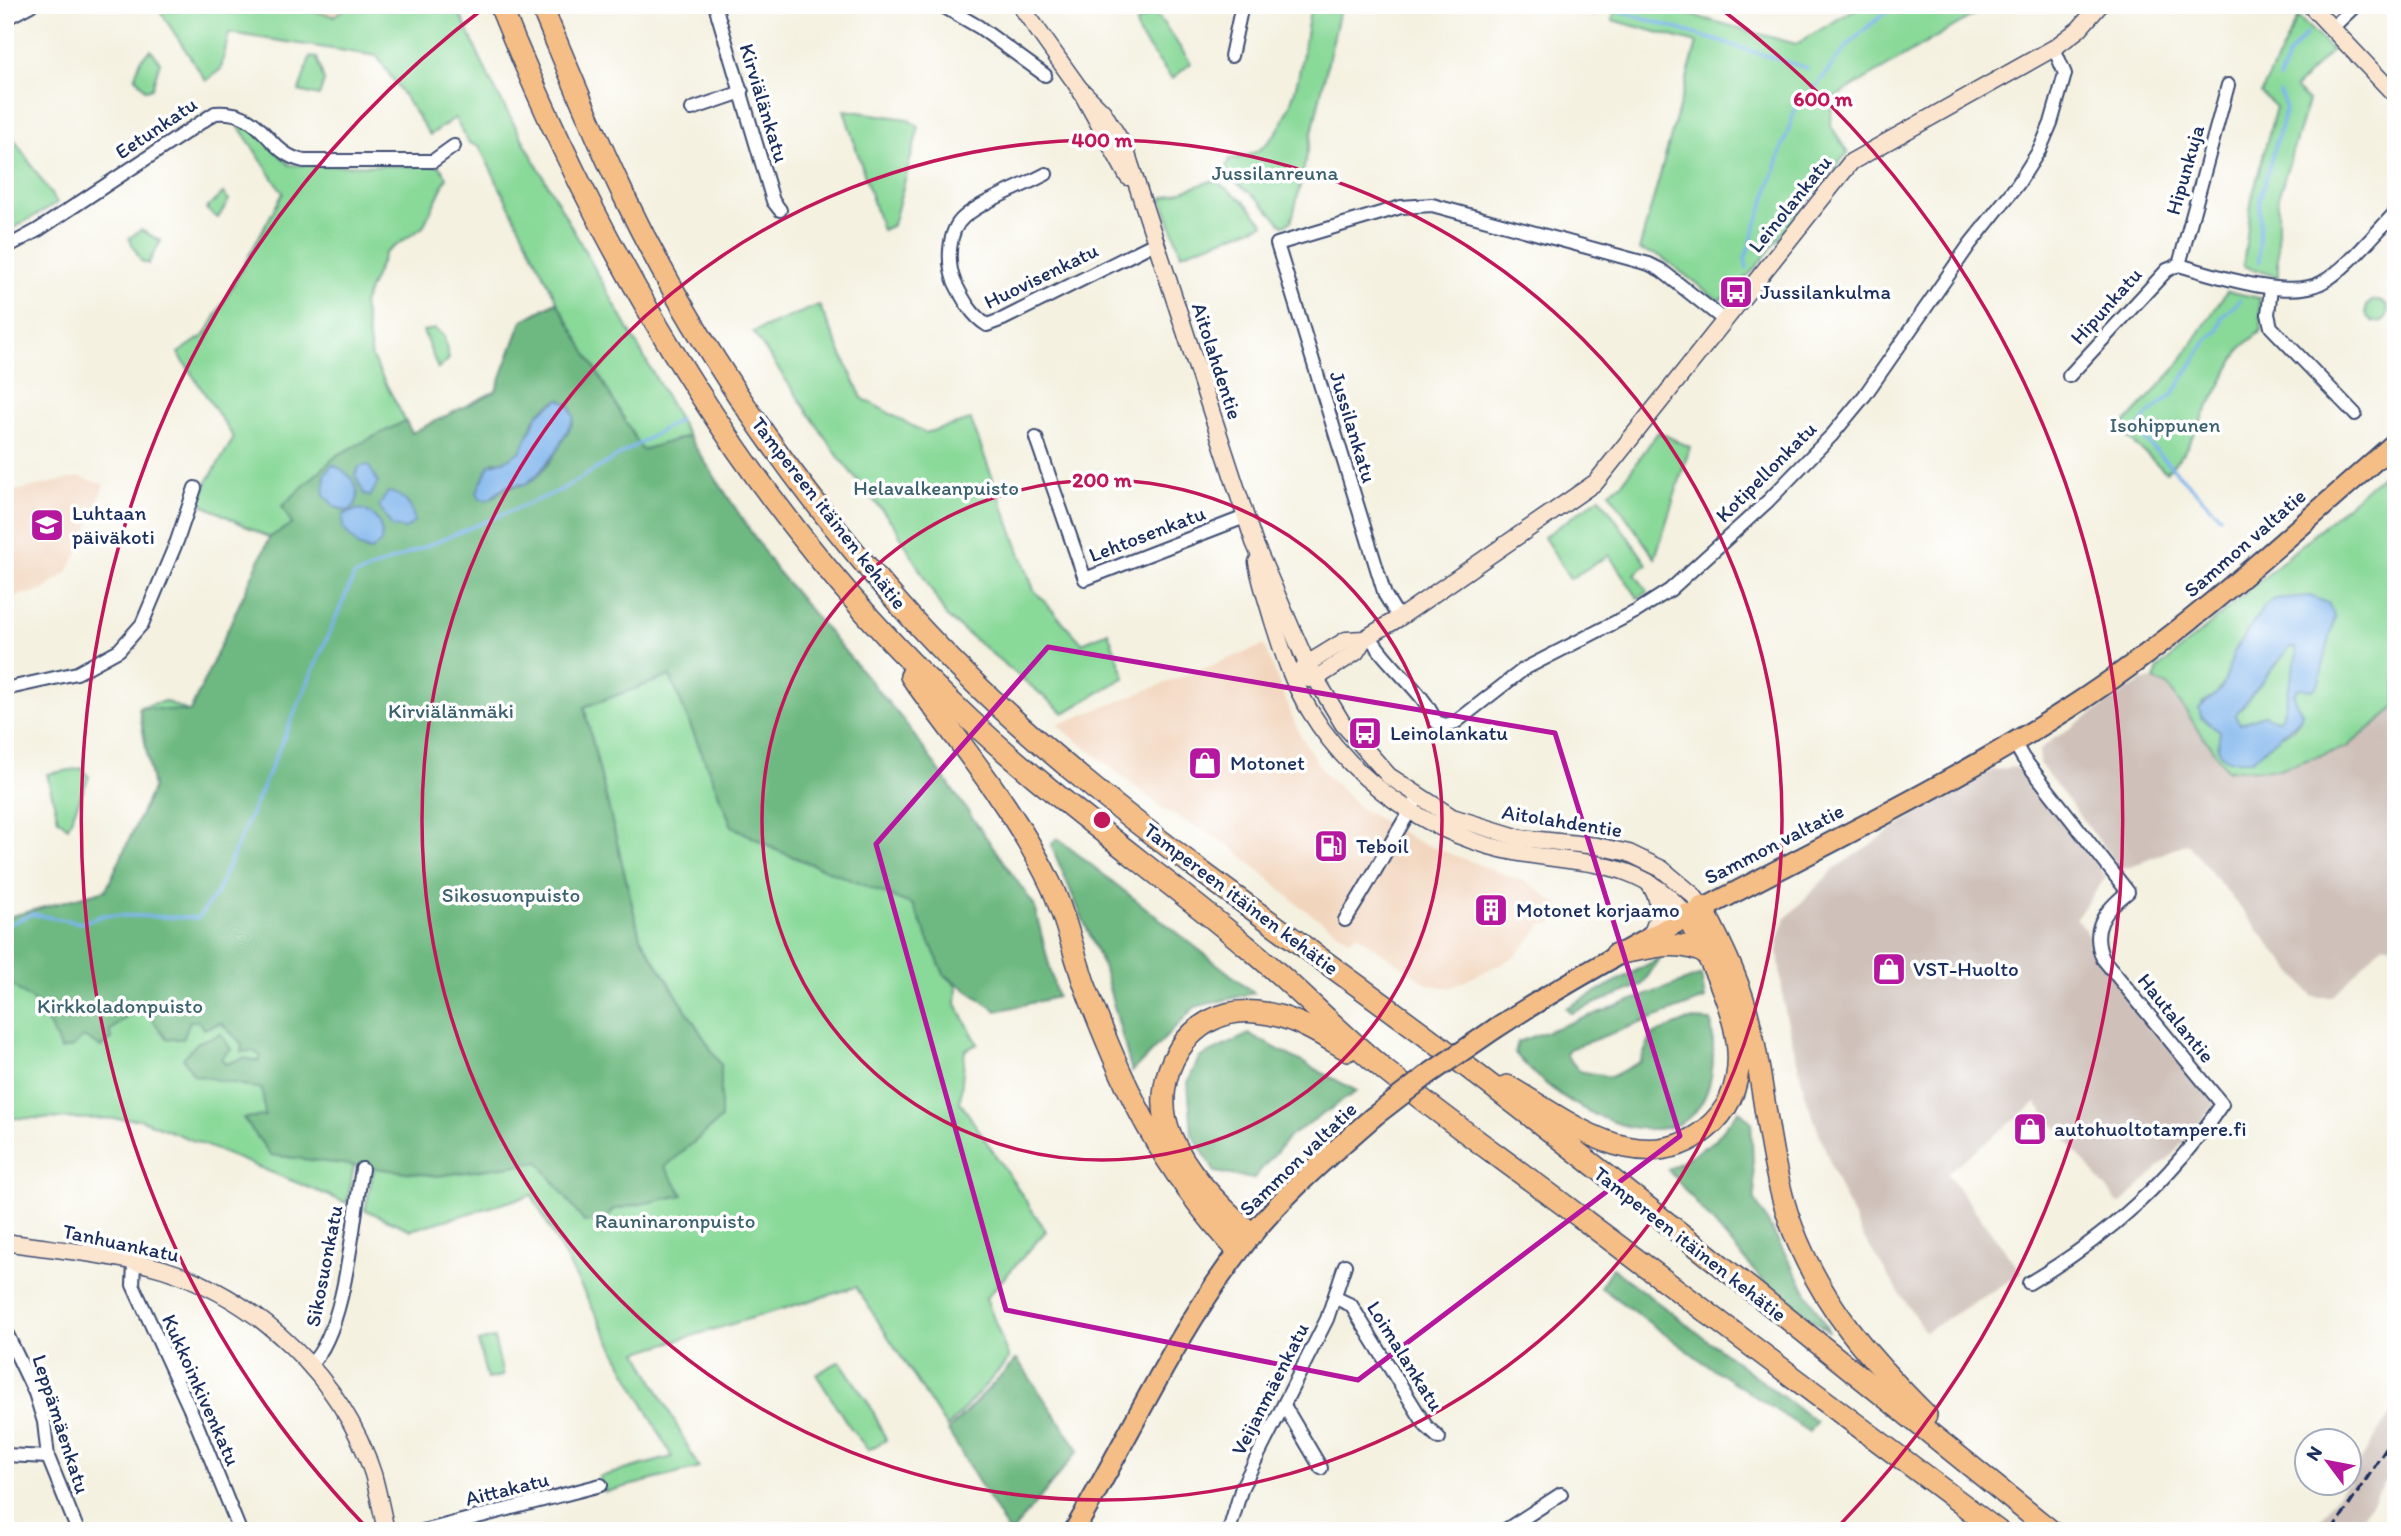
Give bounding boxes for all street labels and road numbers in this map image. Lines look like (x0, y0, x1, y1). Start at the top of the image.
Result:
street label: Kirviälänkatu (735, 40, 795, 166)
street label: Eetunkatu (110, 91, 202, 164)
street label: Hipunkuja (2160, 122, 2209, 218)
street label: Leinolankatu (1743, 150, 1837, 257)
street label: Huovisenkatu (980, 237, 1102, 314)
street label: Hipunkatu (2065, 262, 2147, 349)
street label: Aitolahdentie (1187, 299, 1248, 422)
street label: Jussilankatu (1325, 368, 1382, 486)
street label: Tampereen itäinen kehätie (746, 411, 912, 614)
street label: Kotipellonkatu (1710, 416, 1821, 527)
street label: Sammon valtatie (2179, 483, 2311, 602)
street label: Lehtosenkatu (1085, 500, 1209, 567)
street label: Sammon valtatie (1700, 798, 1848, 889)
street label: Aitolahdentie (1500, 799, 1624, 842)
street label: Tampereen itäinen kehätie (1139, 817, 1344, 980)
street label: Hautalantie (2133, 968, 2220, 1067)
street label: Sammon valtatie (1234, 1096, 1361, 1221)
street label: Tampereen itäinen kehätie (1589, 1161, 1792, 1327)
street label: Sikosuonkatu (299, 1203, 348, 1329)
street label: Tanhuankatu (60, 1218, 182, 1267)
street label: Loimalankatu (1362, 1296, 1449, 1416)
street label: Kukkoinkivenkatu (157, 1310, 246, 1470)
street label: Veijanmäenkatu (1225, 1318, 1314, 1459)
street label: Leppämäenkatu (27, 1351, 96, 1497)
street label: Aittakatu (462, 1466, 552, 1511)

